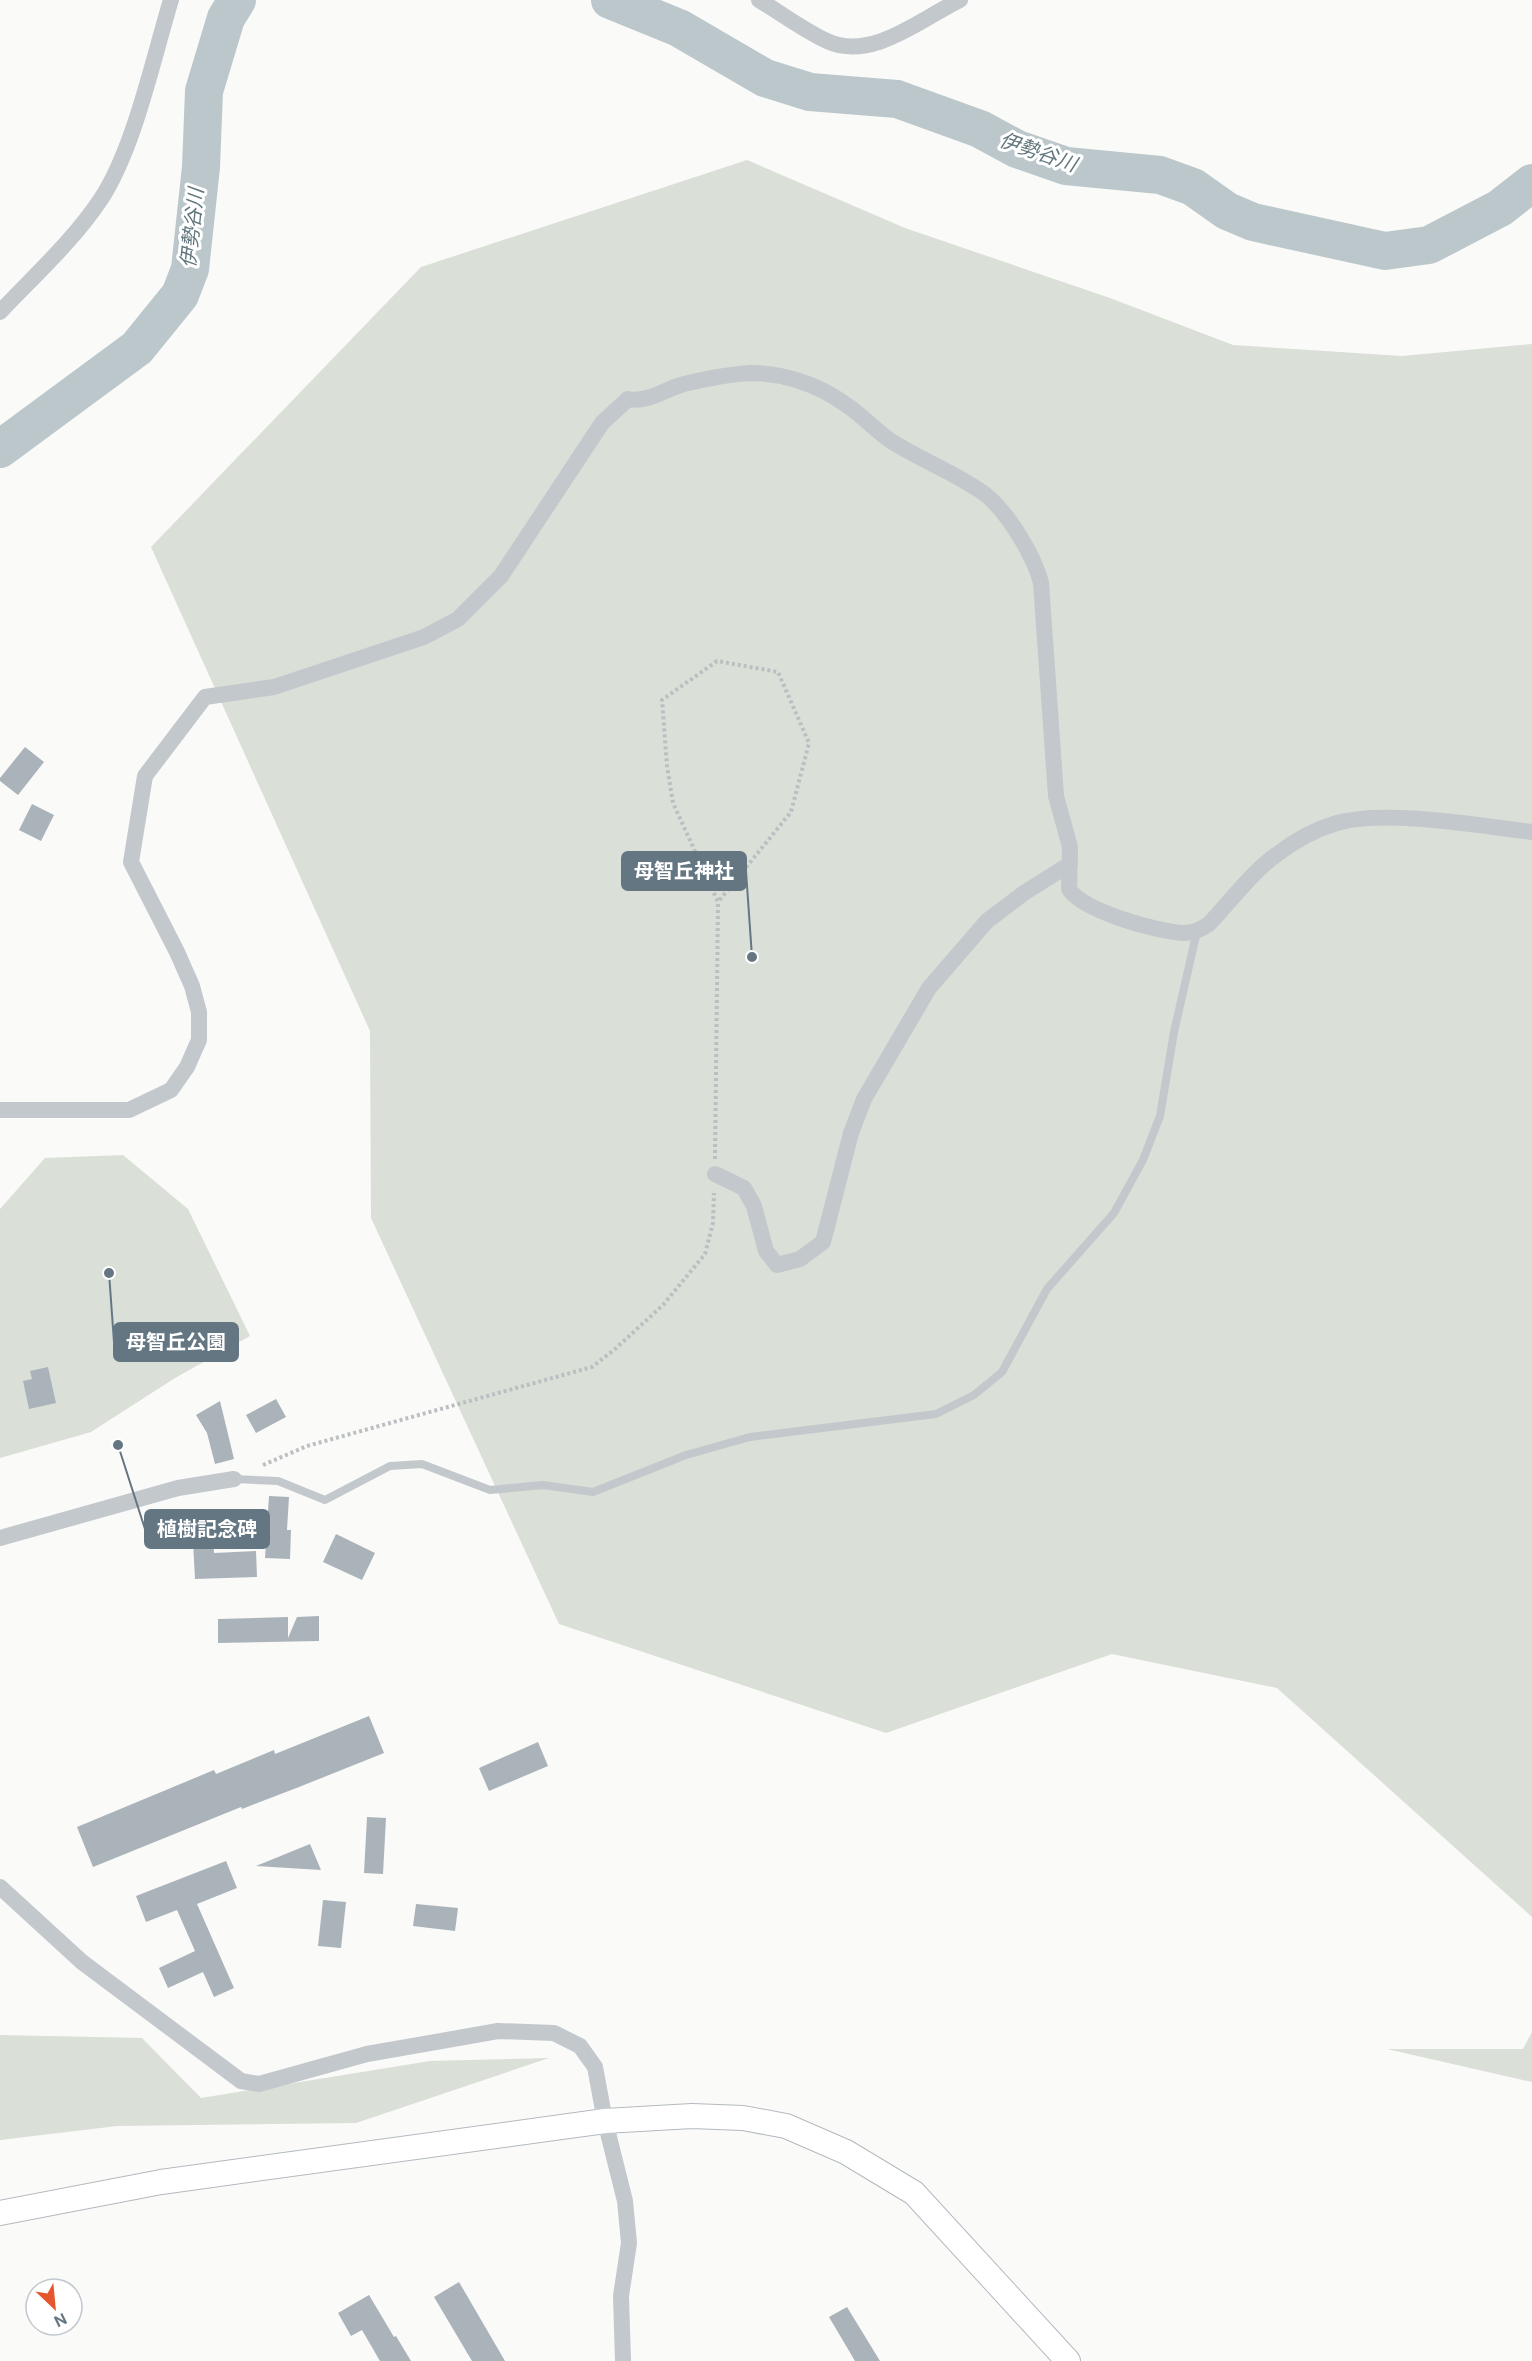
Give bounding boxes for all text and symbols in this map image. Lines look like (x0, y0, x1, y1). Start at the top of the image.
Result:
water label: 伊勢谷川 (996, 127, 1082, 178)
water label: 伊勢谷川 (175, 185, 209, 269)
callout: 母智丘神社 (622, 852, 746, 890)
text: 母智丘神社 (634, 858, 734, 884)
callout: 母智丘公園 (114, 1323, 238, 1361)
text: 母智丘公園 (126, 1329, 226, 1355)
callout: 植樹記念碑 (145, 1510, 269, 1548)
text: 植樹記念碑 (157, 1516, 257, 1542)
north arrow (24, 2277, 84, 2337)
text: N (51, 2308, 70, 2332)

